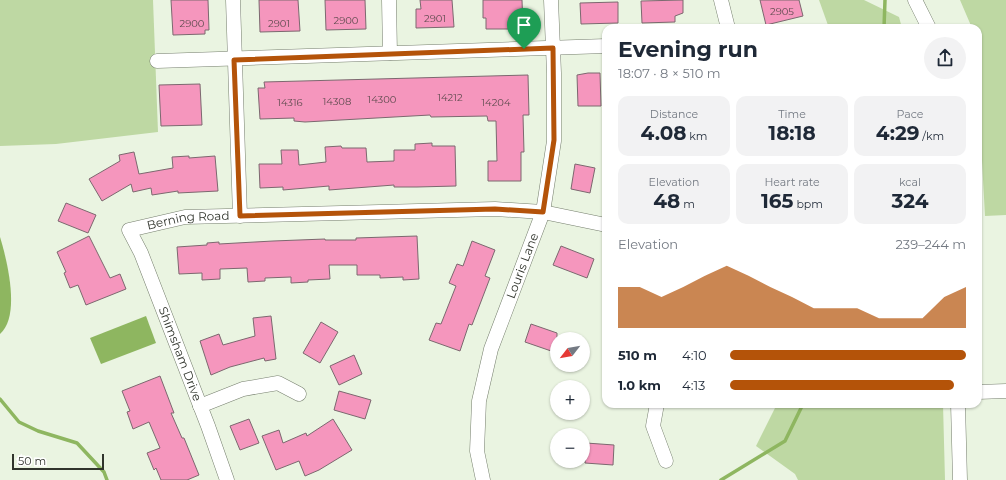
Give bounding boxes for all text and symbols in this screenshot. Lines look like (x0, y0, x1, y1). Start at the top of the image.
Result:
house number: 2905 (770, 5, 794, 18)
pin (507, 8, 541, 49)
house number: 2901 (424, 12, 446, 25)
house number: 2900 (333, 14, 359, 27)
icon: arrive (513, 14, 535, 36)
house number: 2900 (179, 17, 205, 30)
house number: 2901 (268, 17, 290, 30)
text: Evening run (618, 36, 758, 63)
button: share (924, 37, 966, 79)
text: 18:07 · 8 × 510 m (618, 65, 720, 81)
house number: 14212 (437, 91, 463, 104)
house number: 14300 (368, 93, 397, 106)
house number: 14308 (323, 95, 351, 108)
house number: 14316 (277, 96, 303, 109)
house number: 14204 (481, 96, 511, 109)
text: Distance (650, 107, 698, 121)
text: Time (778, 107, 806, 121)
text: Pace (897, 107, 923, 121)
text: 4.08 (641, 121, 686, 145)
text: 18:18 (768, 121, 816, 145)
text: 4:29 (876, 121, 919, 145)
text: km (686, 129, 707, 143)
text: /km (919, 129, 944, 143)
text: Elevation (649, 175, 699, 189)
text: Heart rate (764, 175, 820, 189)
text: kcal (899, 175, 921, 189)
text: 48 (653, 189, 680, 213)
text: 165 (761, 189, 794, 213)
text: 324 (891, 189, 929, 213)
text: m (680, 197, 695, 211)
text: bpm (794, 197, 823, 211)
street label: Berning Road (145, 208, 230, 233)
street label: Louris Lane (503, 231, 541, 301)
text: Elevation (618, 236, 678, 252)
text: 239–244 m (895, 236, 966, 252)
street label: Shimsham Drive (156, 305, 205, 403)
north arrow (550, 332, 590, 372)
map controls (550, 332, 590, 468)
text: 510 m (618, 347, 657, 363)
text: 4:10 (682, 347, 707, 363)
text: 1.0 km (618, 377, 661, 393)
text: 4:13 (682, 377, 705, 393)
button: + (550, 380, 590, 420)
button: − (550, 428, 590, 468)
scale bar (12, 452, 104, 471)
text: 50 m (18, 454, 46, 468)

